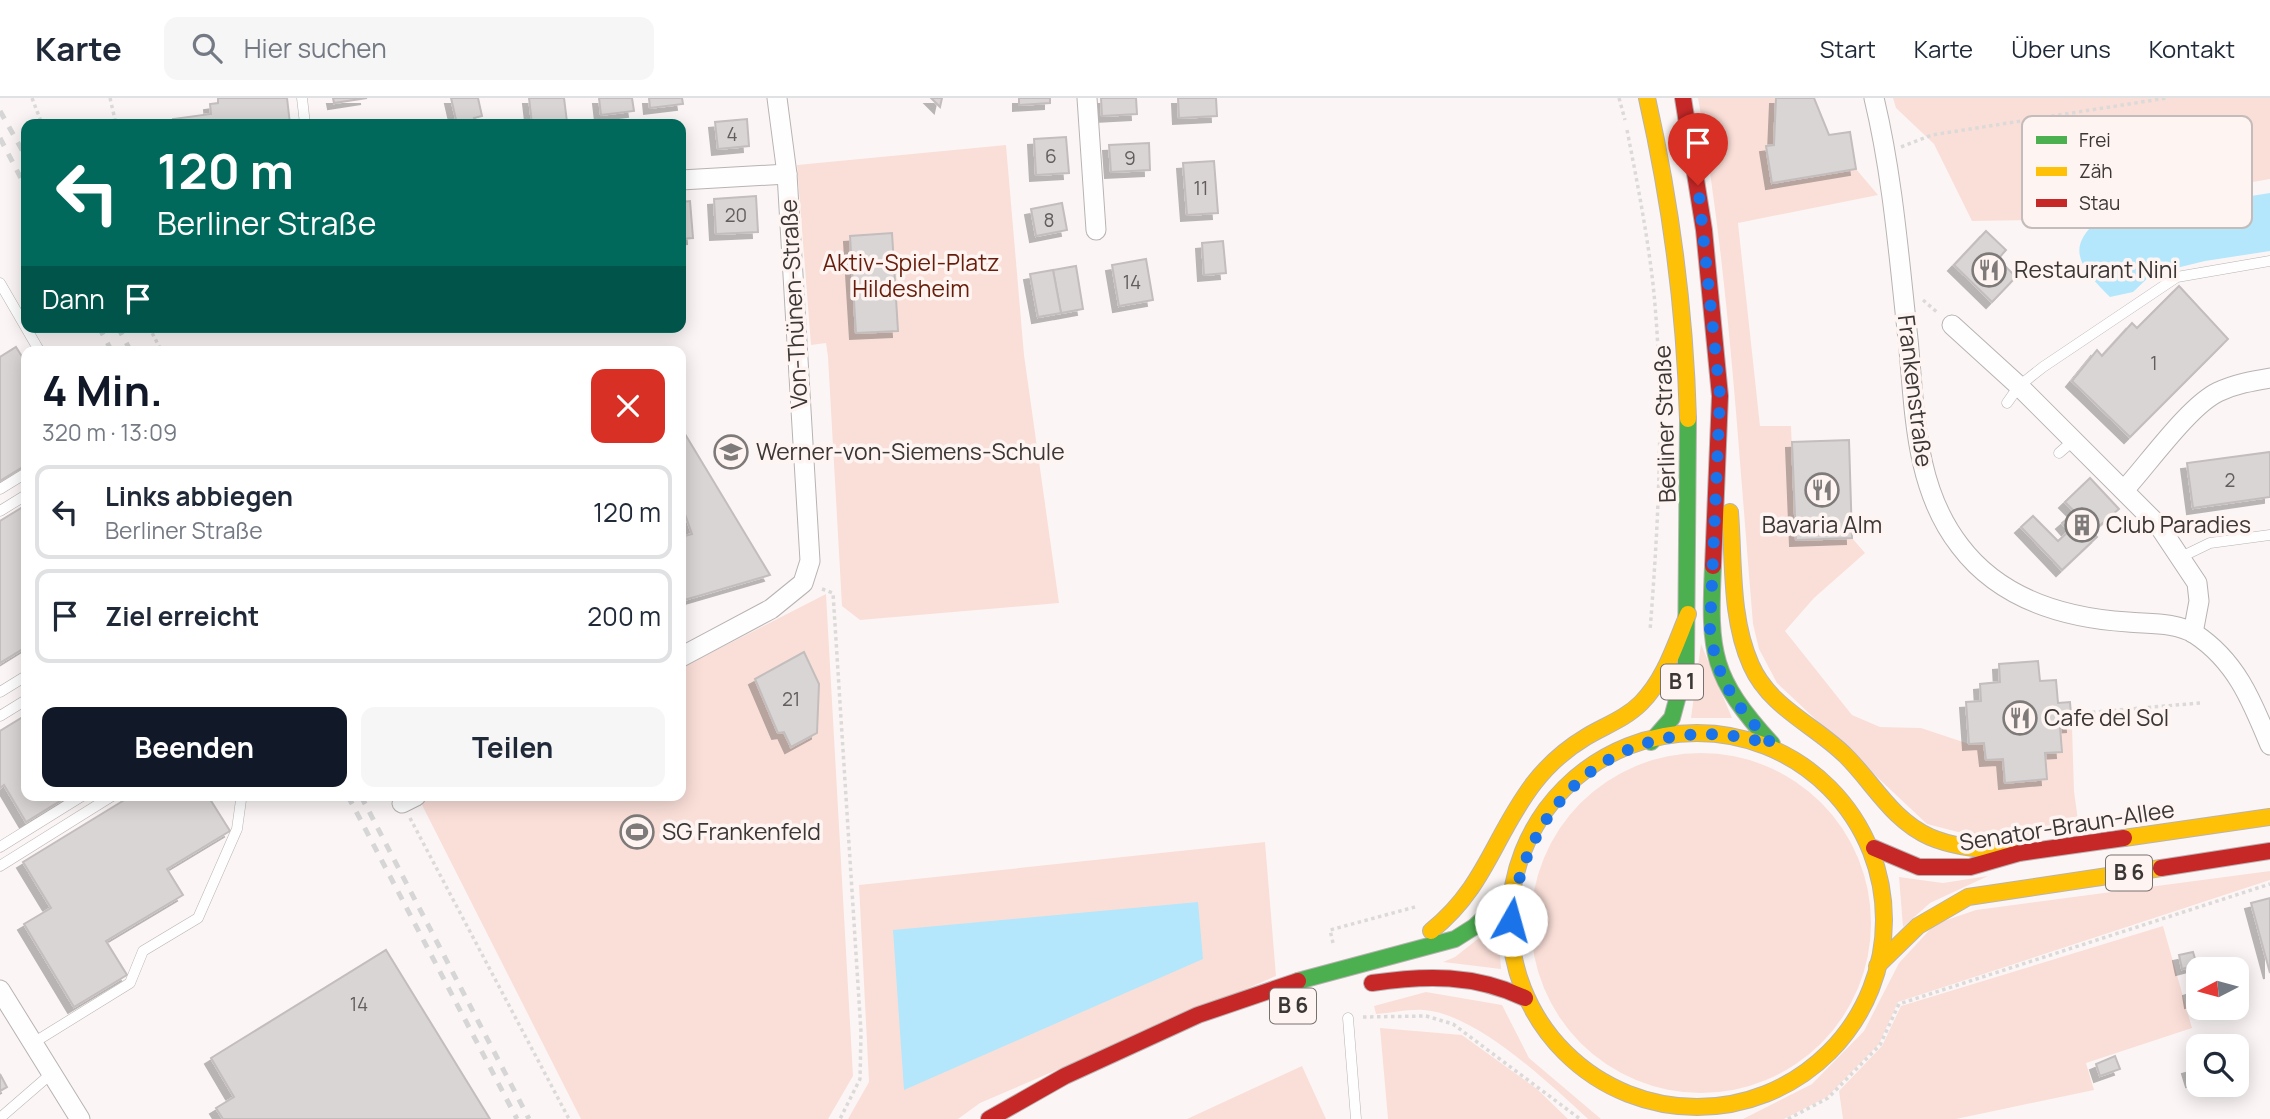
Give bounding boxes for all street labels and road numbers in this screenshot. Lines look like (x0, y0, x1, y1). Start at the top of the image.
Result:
street label: Von-Thünen-Straße (772, 198, 814, 410)
street label: Frankenstraße (1891, 313, 1941, 469)
street label: Berliner Straße (1645, 345, 1683, 503)
road number: B 1 (1661, 664, 1703, 700)
street label: Senator-Braun-Allee (1957, 792, 2177, 858)
road number: B 6 (2106, 856, 2152, 890)
road number: B 6 (1270, 988, 1316, 1024)

